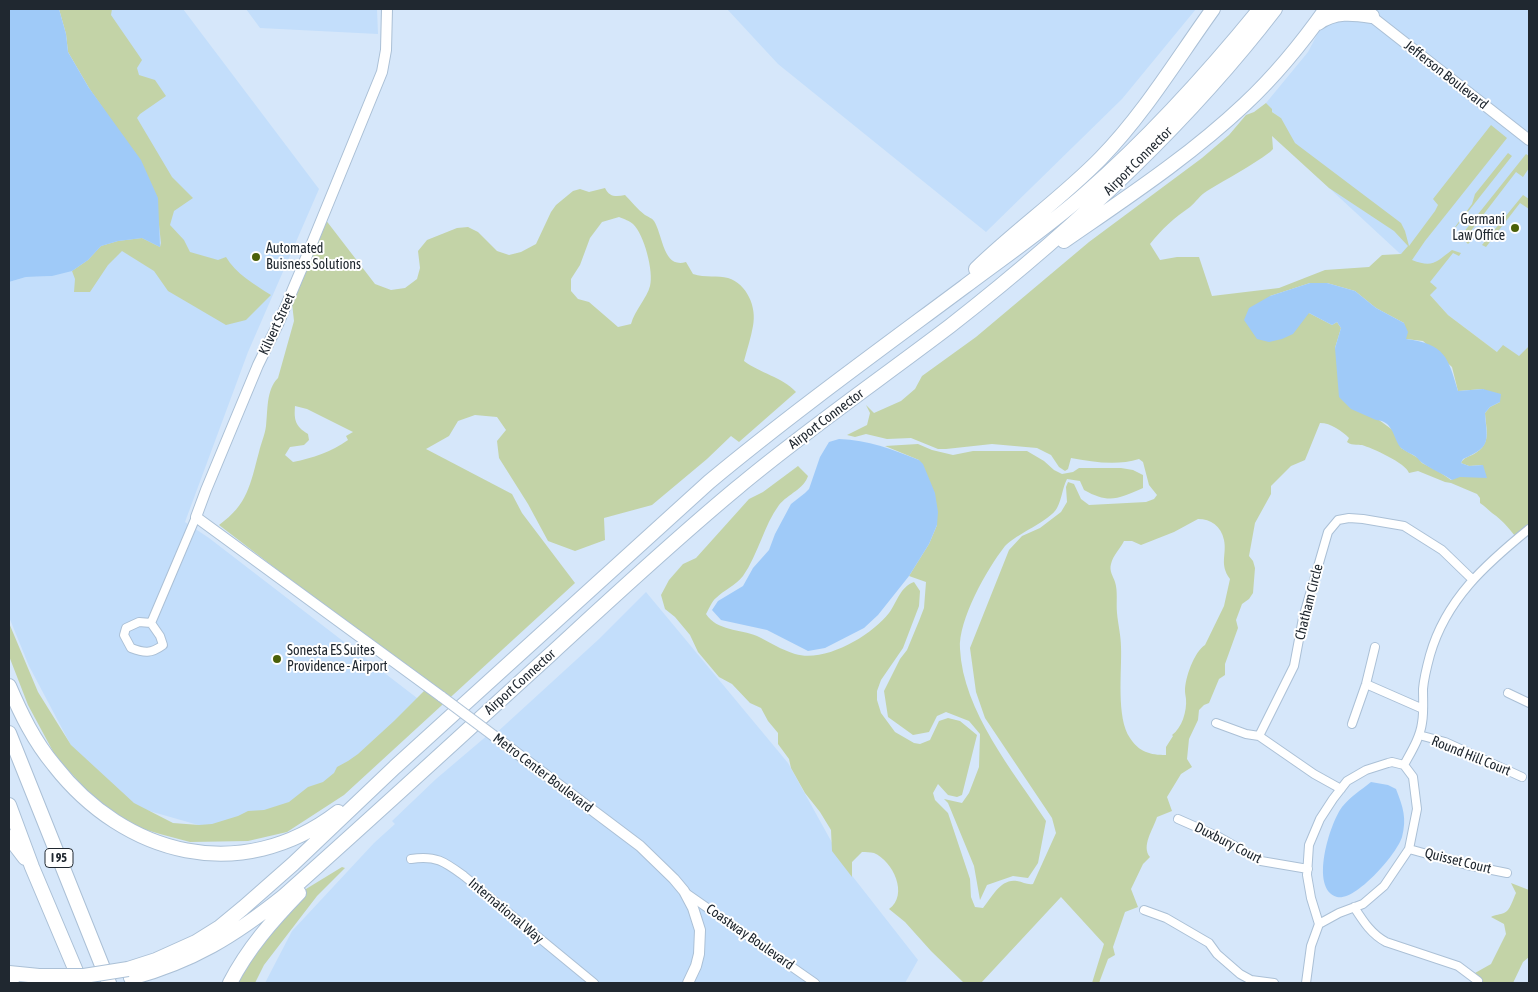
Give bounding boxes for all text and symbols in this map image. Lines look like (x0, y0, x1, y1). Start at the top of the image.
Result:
street label: Jefferson Boulevard (1401, 37, 1491, 113)
street label: Airport Connector (1100, 123, 1176, 199)
place label: Germani Law Office (1452, 212, 1505, 244)
marker: Germani Law Office (1509, 222, 1521, 234)
place label: Automated Buisness Solutions (266, 241, 361, 274)
marker: Automated Buisness Solutions (250, 251, 262, 263)
street label: Kilvert Street (255, 290, 299, 358)
street label: Airport Connector (785, 385, 867, 453)
street label: Chatham Circle (1291, 562, 1327, 642)
place label: Sonesta ES Suites Providence - Airport (287, 643, 388, 676)
street label: Airport Connector (481, 646, 559, 718)
marker: Sonesta ES Suites Providence - Airport (271, 653, 283, 665)
street label: Metro Center Boulevard (490, 730, 596, 816)
street label: Round Hill Court (1429, 732, 1513, 780)
street label: Duxbury Court (1192, 819, 1264, 867)
street label: Quisset Court (1423, 845, 1493, 877)
road number: I 95 (45, 848, 73, 868)
street label: International Way (465, 875, 547, 947)
street label: Coastway Boulevard (703, 900, 797, 974)

